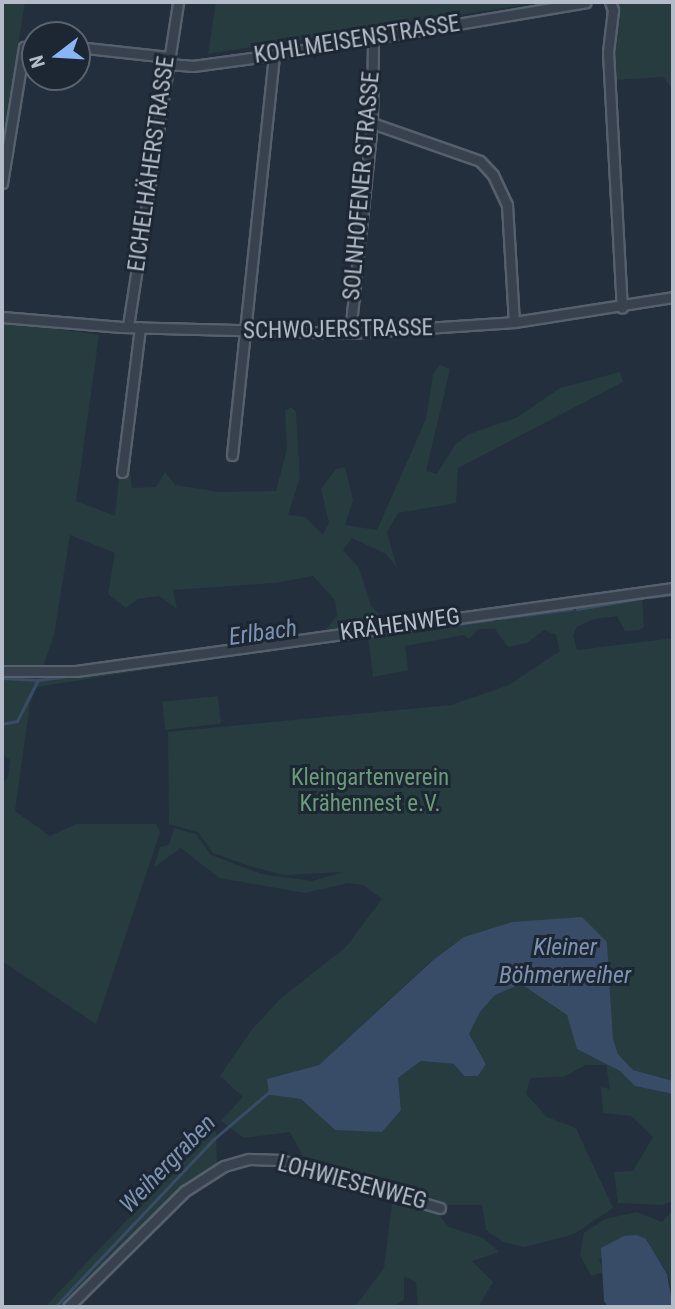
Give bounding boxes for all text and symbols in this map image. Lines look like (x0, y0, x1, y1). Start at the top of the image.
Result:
street label: KOHLMEISENSTRASSE (252, 10, 462, 70)
north arrow (21, 21, 91, 91)
text: N (25, 53, 50, 71)
street label: EICHELHÄHERSTRASSE (123, 55, 181, 273)
street label: SOLNHOFENER STRASSE (338, 71, 386, 301)
street label: SCHWOJERSTRASSE (243, 315, 433, 345)
street label: KRÄHENWEG (338, 603, 462, 647)
water label: Erlbach (227, 614, 299, 652)
park label: Kleingartenverein Krähennest e.V. (291, 764, 449, 818)
water label: Kleiner Böhmerweiher (499, 934, 631, 990)
water label: Weihergraben (114, 1109, 222, 1219)
street label: LOHWIESENWEG (274, 1150, 430, 1216)

